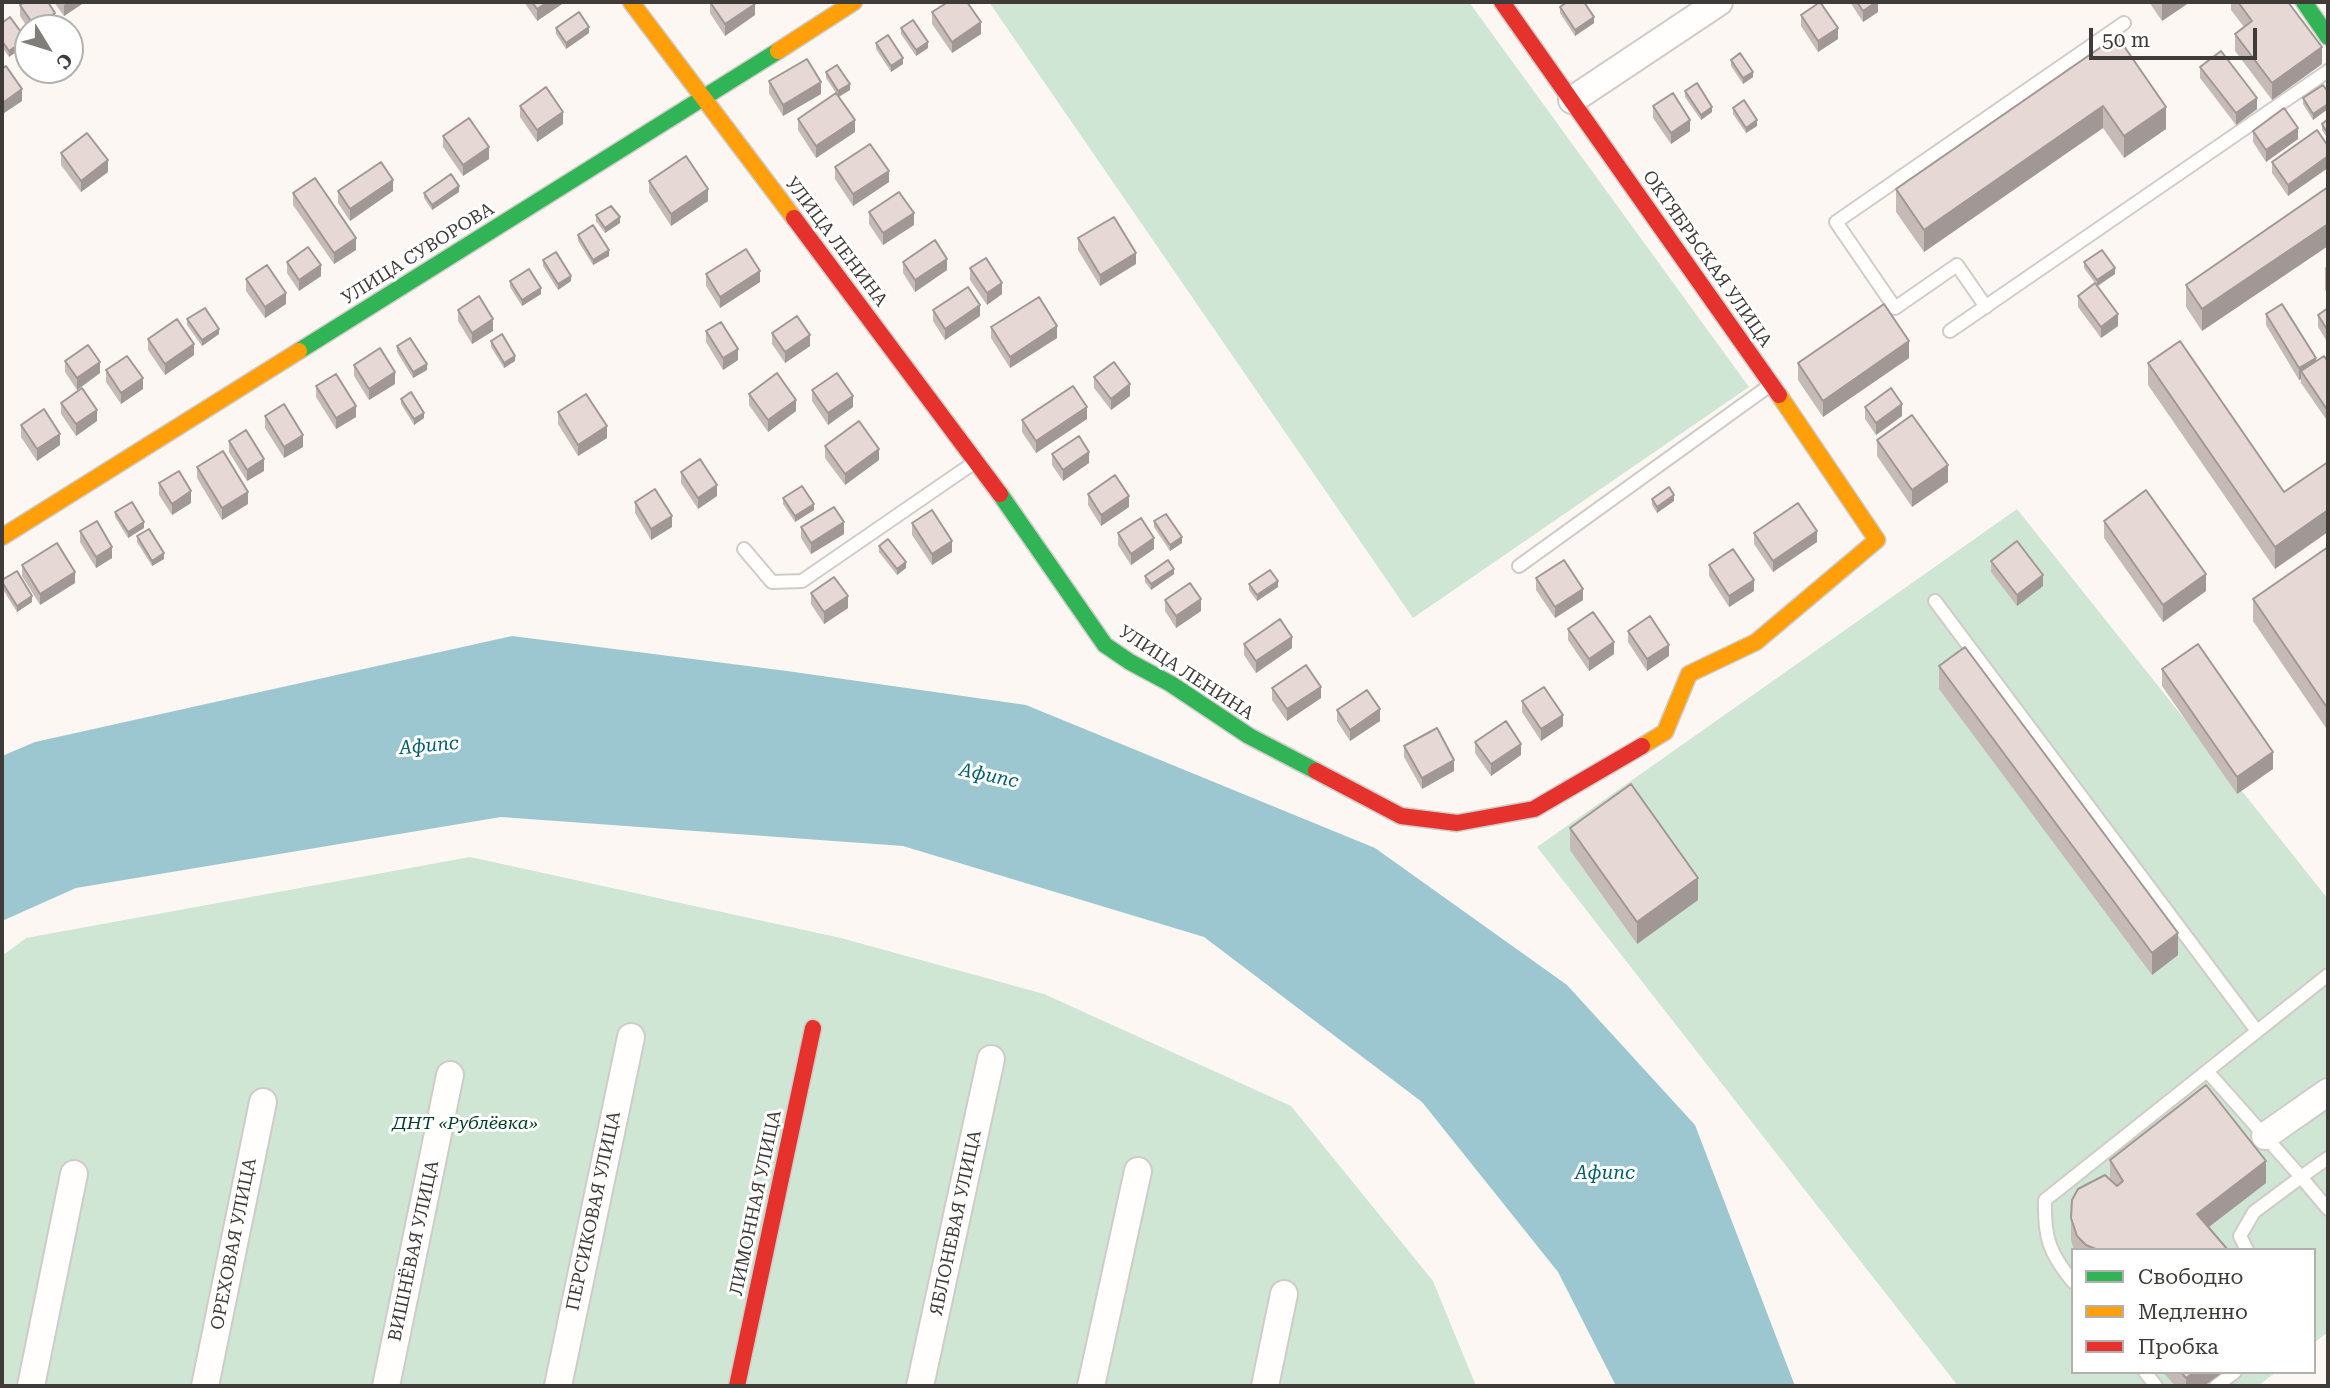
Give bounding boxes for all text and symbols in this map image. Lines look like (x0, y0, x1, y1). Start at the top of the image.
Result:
north arrow (14, 14, 84, 84)
scale bar (2092, 14, 2260, 58)
text: 50 m (2102, 28, 2150, 52)
text: С (51, 49, 78, 73)
street label: ОКТЯБРЬСКАЯ УЛИЦА (1638, 167, 1776, 351)
street label: УЛИЦА ЛЕНИНА (780, 173, 892, 311)
street label: УЛИЦА СУВОРОВА (338, 198, 498, 310)
street label: УЛИЦА ЛЕНИНА (1114, 621, 1258, 725)
water label: Афипс (398, 732, 460, 760)
water label: Афипс (957, 759, 1021, 793)
street label: ЛИМОННАЯ УЛИЦА (726, 1108, 786, 1298)
street label: ПЕРСИКОВАЯ УЛИЦА (562, 1109, 626, 1313)
park label: ДНТ «Рублёвка» (392, 1113, 538, 1135)
street label: ЯБЛОНЕВАЯ УЛИЦА (926, 1128, 986, 1318)
street label: ОРЕХОВАЯ УЛИЦА (207, 1156, 261, 1332)
street label: ВИШНЁВАЯ УЛИЦА (384, 1159, 444, 1343)
water label: Афипс (1575, 1162, 1635, 1184)
legend (2071, 1248, 2316, 1374)
text: Свободно (2138, 1265, 2244, 1289)
text: Медленно (2138, 1300, 2248, 1324)
text: Пробка (2138, 1335, 2219, 1359)

